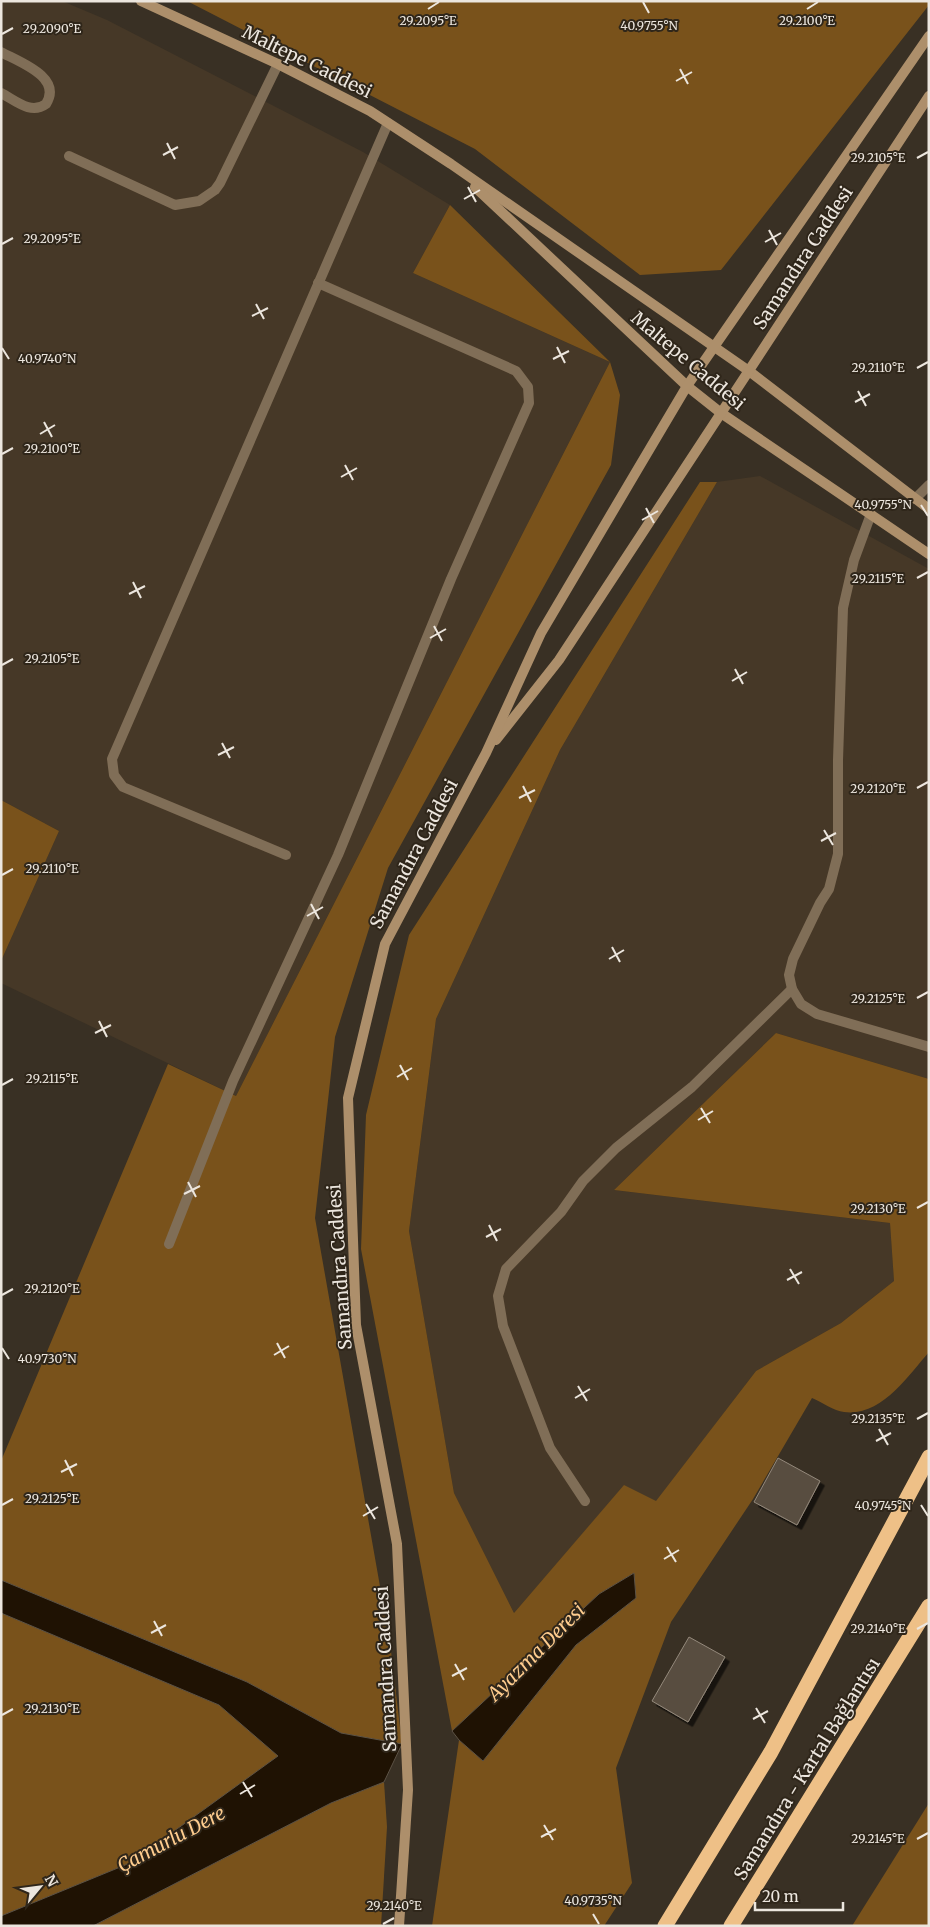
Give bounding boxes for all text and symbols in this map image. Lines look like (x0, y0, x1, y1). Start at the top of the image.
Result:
text: 29.2095°E (399, 13, 457, 28)
text: 29.2100°E (779, 13, 835, 28)
text: 40.9755°N (620, 18, 678, 33)
street label: Maltepe Caddesi (238, 20, 376, 103)
text: 29.2090°E (23, 21, 82, 36)
text: 29.2105°E (851, 150, 906, 165)
street label: Samandıra Caddesi (748, 182, 858, 334)
text: 29.2095°E (23, 231, 81, 246)
street label: Maltepe Caddesi (627, 306, 750, 415)
text: 40.9740°N (18, 351, 77, 366)
text: 29.2110°E (851, 360, 905, 375)
text: 29.2100°E (24, 441, 80, 456)
text: 40.9755°N (854, 497, 912, 512)
text: 29.2115°E (852, 571, 905, 586)
text: 29.2105°E (25, 651, 80, 666)
street label: Samandıra Caddesi (364, 775, 463, 933)
text: 29.2120°E (850, 781, 906, 796)
text: 29.2110°E (25, 861, 79, 876)
text: 29.2125°E (851, 991, 905, 1006)
text: 29.2115°E (26, 1071, 79, 1086)
street label: Samandıra Caddesi (322, 1183, 357, 1351)
text: 29.2130°E (850, 1201, 906, 1216)
text: 29.2120°E (24, 1281, 80, 1296)
text: 40.9730°N (18, 1351, 77, 1366)
text: 29.2135°E (851, 1411, 905, 1426)
text: 29.2125°E (25, 1491, 79, 1506)
text: 40.9745°N (855, 1498, 912, 1513)
street label: Samandıra Caddesi (370, 1585, 401, 1753)
water label: Ayazma Deresi (481, 1598, 590, 1707)
text: 29.2140°E (850, 1621, 906, 1636)
street label: Samandıra - Kartal Bağlantısı (728, 1653, 885, 1884)
text: 29.2130°E (24, 1701, 80, 1716)
water label: Çamurlu Dere (113, 1800, 229, 1878)
text: 29.2145°E (851, 1831, 905, 1846)
north arrow (15, 1862, 65, 1912)
text: N (41, 1871, 62, 1890)
scale bar (755, 1880, 842, 1912)
text: 20 m (762, 1887, 799, 1906)
text: 40.9735°N (564, 1893, 622, 1908)
text: 29.2140°E (366, 1898, 422, 1913)

